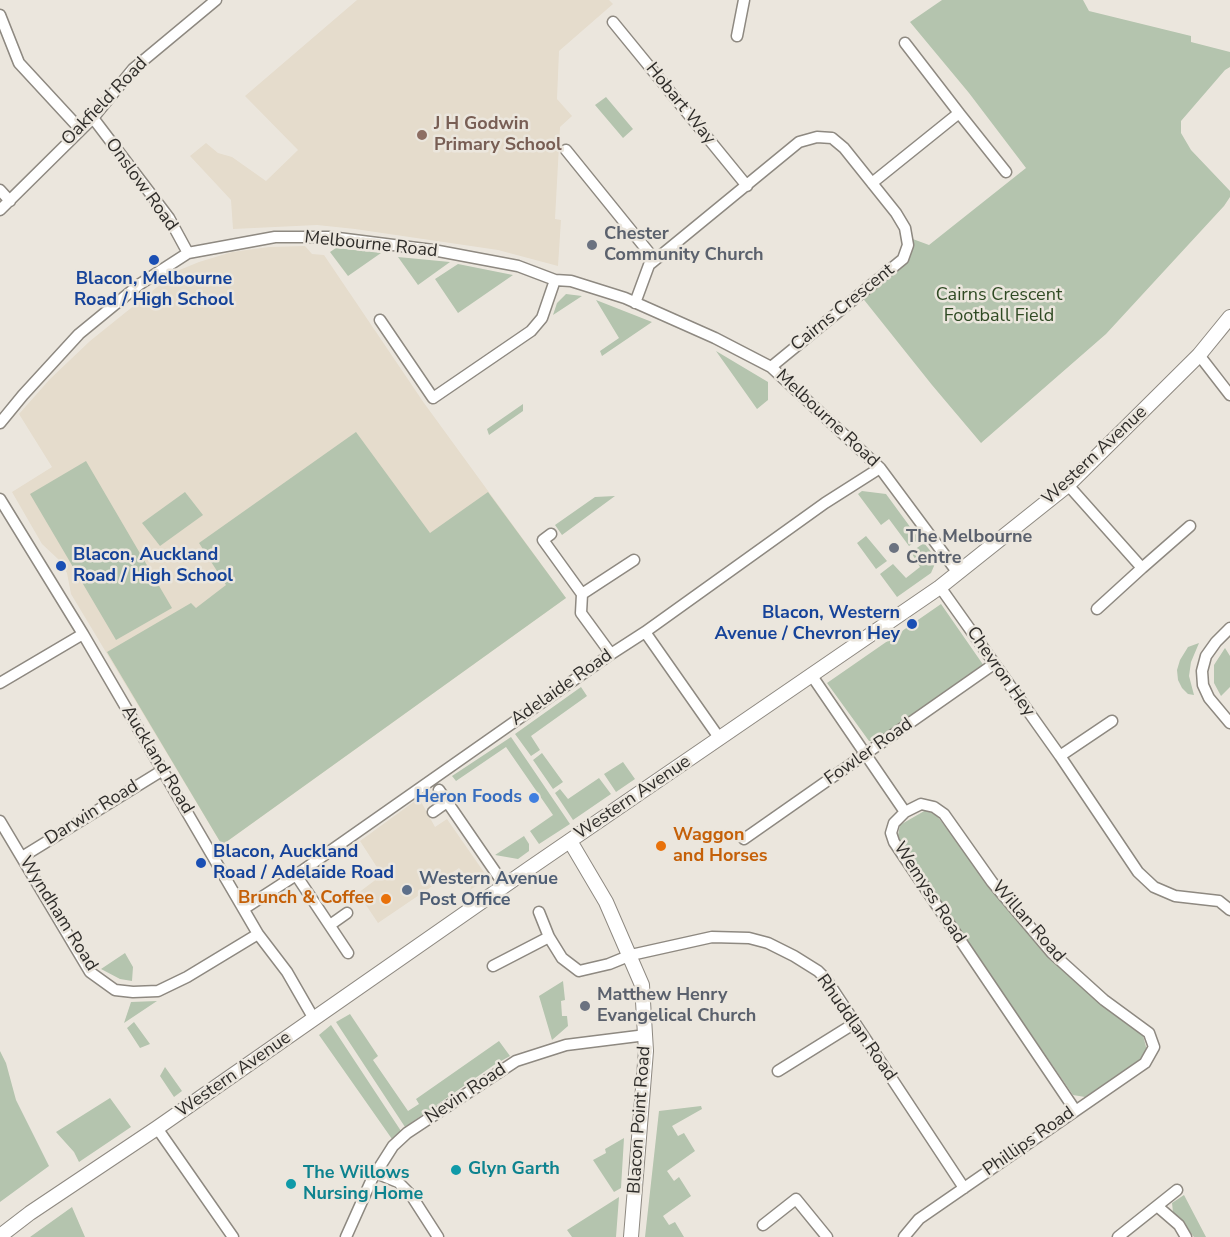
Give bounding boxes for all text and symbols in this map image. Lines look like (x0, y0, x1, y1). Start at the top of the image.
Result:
street label: Oakfield Road (58, 53, 152, 151)
street label: Hobart Way (640, 59, 720, 149)
place label: J H Godwin Primary School (434, 114, 562, 156)
marker: J H Godwin Primary School (415, 128, 429, 142)
street label: Onslow Road (100, 134, 182, 236)
place label: Chester Community Church (604, 224, 764, 266)
street label: Melbourne Road (303, 227, 439, 263)
marker: Chester Community Church (585, 238, 599, 252)
marker: Blacon, Melbourne Road / High School (147, 253, 161, 267)
street label: Cairns Crescent (787, 260, 899, 356)
place label: Blacon, Melbourne Road / High School (74, 269, 234, 312)
park label: Cairns Crescent Football Field (936, 285, 1062, 328)
street label: Melbourne Road (771, 366, 883, 472)
street label: Western Avenue (1038, 402, 1152, 510)
place label: The Melbourne Centre (906, 527, 1032, 570)
marker: The Melbourne Centre (887, 541, 901, 555)
place label: Blacon, Auckland Road / High School (73, 545, 233, 588)
marker: Blacon, Auckland Road / High School (54, 559, 68, 573)
place label: Blacon, Western Avenue / Chevron Hey (714, 603, 900, 646)
marker: Blacon, Western Avenue / Chevron Hey (905, 617, 919, 631)
street label: Chevron Hey (961, 623, 1039, 721)
street label: Adelaide Road (507, 645, 617, 731)
street label: Auckland Road (116, 702, 198, 818)
street label: Fowler Road (821, 714, 917, 790)
street label: Western Avenue (571, 751, 695, 845)
street label: Darwin Road (41, 776, 143, 850)
place label: Heron Foods (416, 787, 522, 809)
marker: Heron Foods (527, 791, 541, 805)
place label: Waggon and Horses (673, 825, 768, 868)
street label: Wemyss Road (888, 838, 970, 948)
marker: Waggon and Horses (654, 839, 668, 853)
place label: Blacon, Auckland Road / Adelaide Road (213, 842, 394, 884)
street label: Wyndham Road (14, 853, 102, 975)
marker: Blacon, Auckland Road / Adelaide Road (194, 856, 208, 870)
place label: Western Avenue Post Office (419, 869, 558, 912)
street label: Willan Road (987, 877, 1069, 967)
marker: Western Avenue Post Office (400, 883, 414, 897)
place label: Brunch & Coffee (238, 888, 374, 910)
marker: Brunch & Coffee (379, 892, 393, 906)
street label: Rhuddlan Road (811, 971, 901, 1085)
place label: Matthew Henry Evangelical Church (597, 985, 756, 1028)
marker: Matthew Henry Evangelical Church (578, 999, 592, 1013)
street label: Western Avenue (172, 1027, 296, 1123)
street label: Blacon Point Road (624, 1045, 656, 1195)
street label: Nevin Road (421, 1059, 511, 1129)
street label: Phillips Road (979, 1103, 1079, 1181)
place label: Glyn Garth (468, 1159, 560, 1181)
place label: The Willows Nursing Home (303, 1163, 423, 1206)
marker: Glyn Garth (449, 1163, 463, 1177)
marker: The Willows Nursing Home (284, 1177, 298, 1191)

